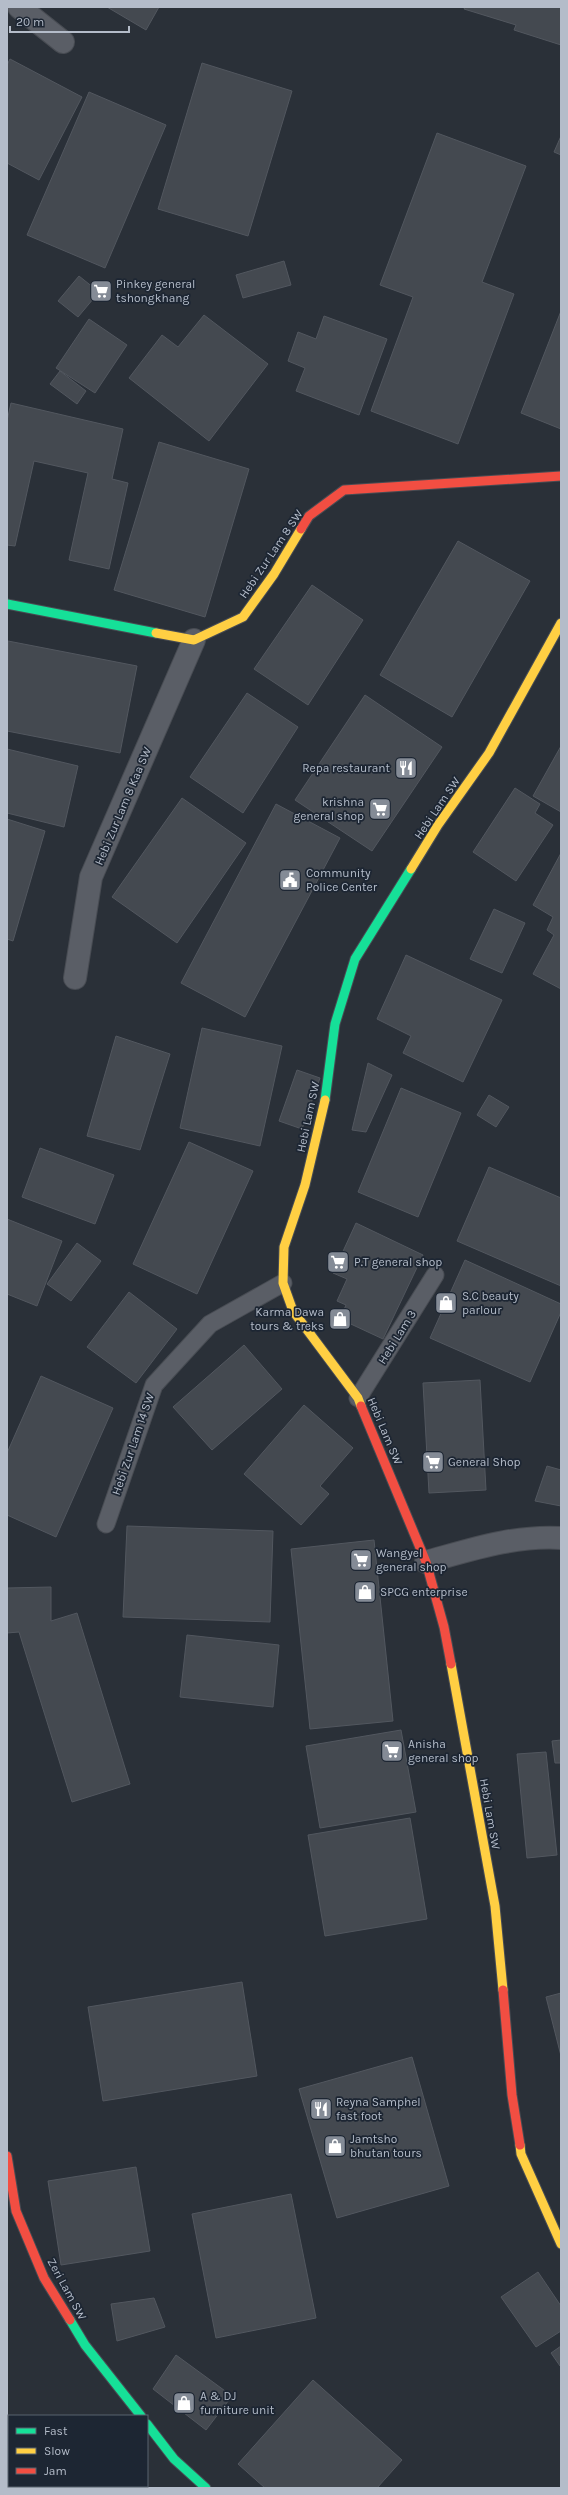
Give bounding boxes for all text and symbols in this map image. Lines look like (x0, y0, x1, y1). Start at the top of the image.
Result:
scale bar (10, 8, 129, 34)
text: 20 m (16, 15, 44, 29)
place label: Pinkey general tshongkhang (116, 277, 195, 305)
supermarket icon: Pinkey general tshongkhang (88, 278, 114, 304)
street label: Hebi Zur Lam 8 SW (236, 507, 306, 601)
street label: Hebi Zur Lam 8 Kaa SW (92, 745, 154, 867)
restaurant icon: Repa restaurant (393, 755, 419, 781)
place label: Repa restaurant (302, 761, 390, 775)
street label: Hebi Lam SW (411, 774, 463, 842)
place label: krishna general shop (293, 795, 364, 823)
supermarket icon: krishna general shop (367, 796, 393, 822)
place label: Community Police Center (306, 866, 378, 894)
public building icon: Community Police Center (277, 867, 303, 893)
street label: Hebi Lam SW (294, 1080, 322, 1154)
supermarket icon: P.T general shop (325, 1249, 351, 1275)
place label: P.T general shop (354, 1255, 442, 1269)
place label: S.C beauty parlour (462, 1289, 519, 1317)
shop icon: S.C beauty parlour (433, 1290, 459, 1316)
place label: Karma Dawa tours & treks (250, 1305, 324, 1333)
shop icon: Karma Dawa tours & treks (327, 1306, 353, 1332)
street label: Hebi Lam 3 (375, 1307, 419, 1367)
street label: Hebi Zur Lam 14 SW (109, 1391, 157, 1497)
street label: Hebi Lam SW (364, 1395, 406, 1467)
supermarket icon: General Shop (420, 1449, 446, 1475)
place label: General Shop (448, 1455, 521, 1469)
place label: Wangyel general shop (376, 1546, 447, 1574)
supermarket icon: Wangyel general shop (348, 1547, 374, 1573)
shop icon: SPCG enterprise (352, 1579, 378, 1605)
place label: SPCG enterprise (380, 1585, 468, 1599)
place label: Anisha general shop (408, 1737, 479, 1765)
supermarket icon: Anisha general shop (379, 1738, 405, 1764)
street label: Hebi Lam SW (477, 1777, 503, 1851)
place label: Reyna Samphel fast foot (336, 2095, 421, 2123)
restaurant icon: Reyna Samphel fast foot (308, 2096, 334, 2122)
place label: Jamtsho bhutan tours (350, 2132, 422, 2160)
shop icon: Jamtsho bhutan tours (322, 2133, 348, 2159)
street label: Zeri Lam SW (44, 2256, 90, 2322)
place label: A & DJ furniture unit (200, 2389, 275, 2417)
shop icon: A & DJ furniture unit (171, 2390, 197, 2416)
legend (8, 2415, 148, 2487)
text: Fast (44, 2424, 68, 2438)
text: Slow (44, 2444, 70, 2458)
text: Jam (44, 2464, 67, 2478)

